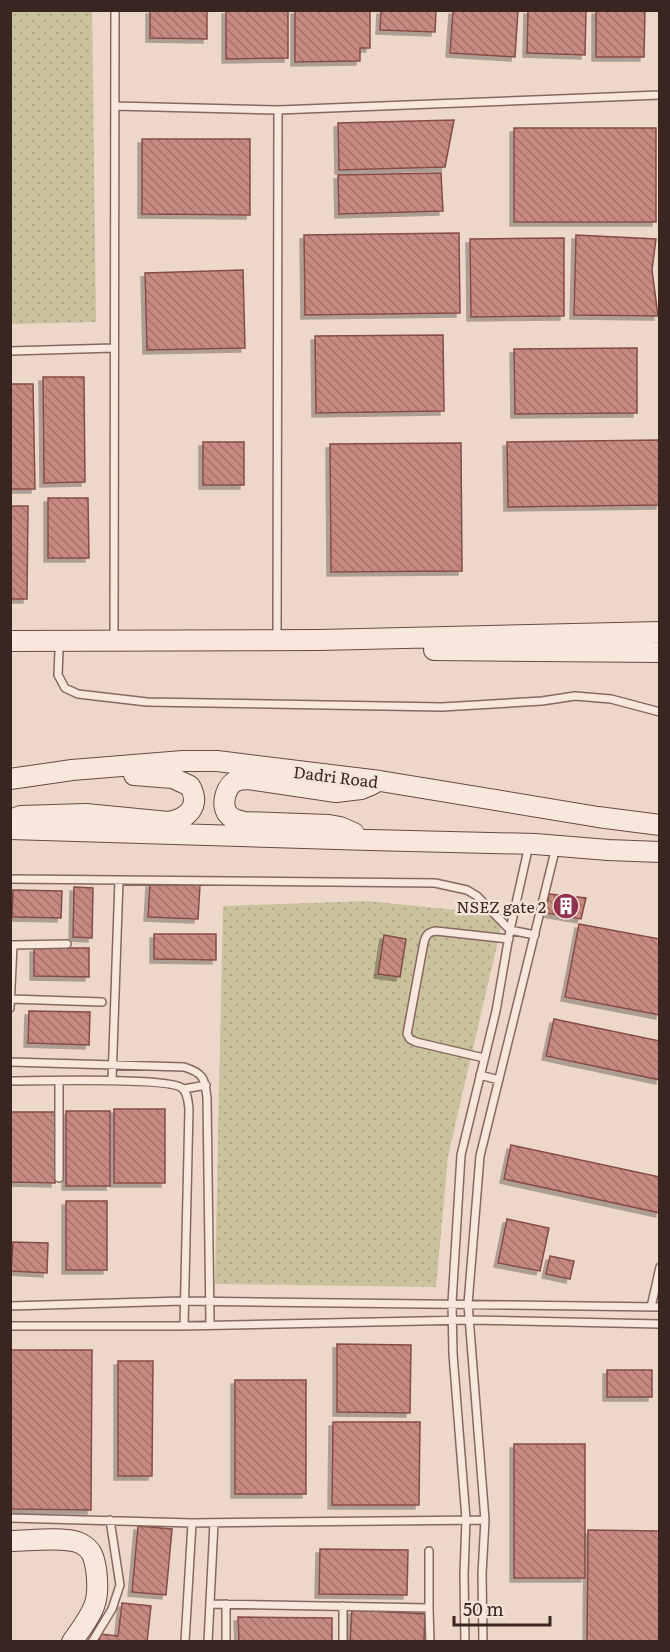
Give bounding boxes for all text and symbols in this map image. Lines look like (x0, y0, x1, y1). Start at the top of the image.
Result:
street label: Dadri Road (292, 759, 380, 793)
building icon: NSEZ gate 2 (551, 891, 581, 921)
place label: NSEZ gate 2 (456, 894, 546, 918)
scale bar (454, 1589, 550, 1627)
text: 50 m (463, 1595, 504, 1622)

